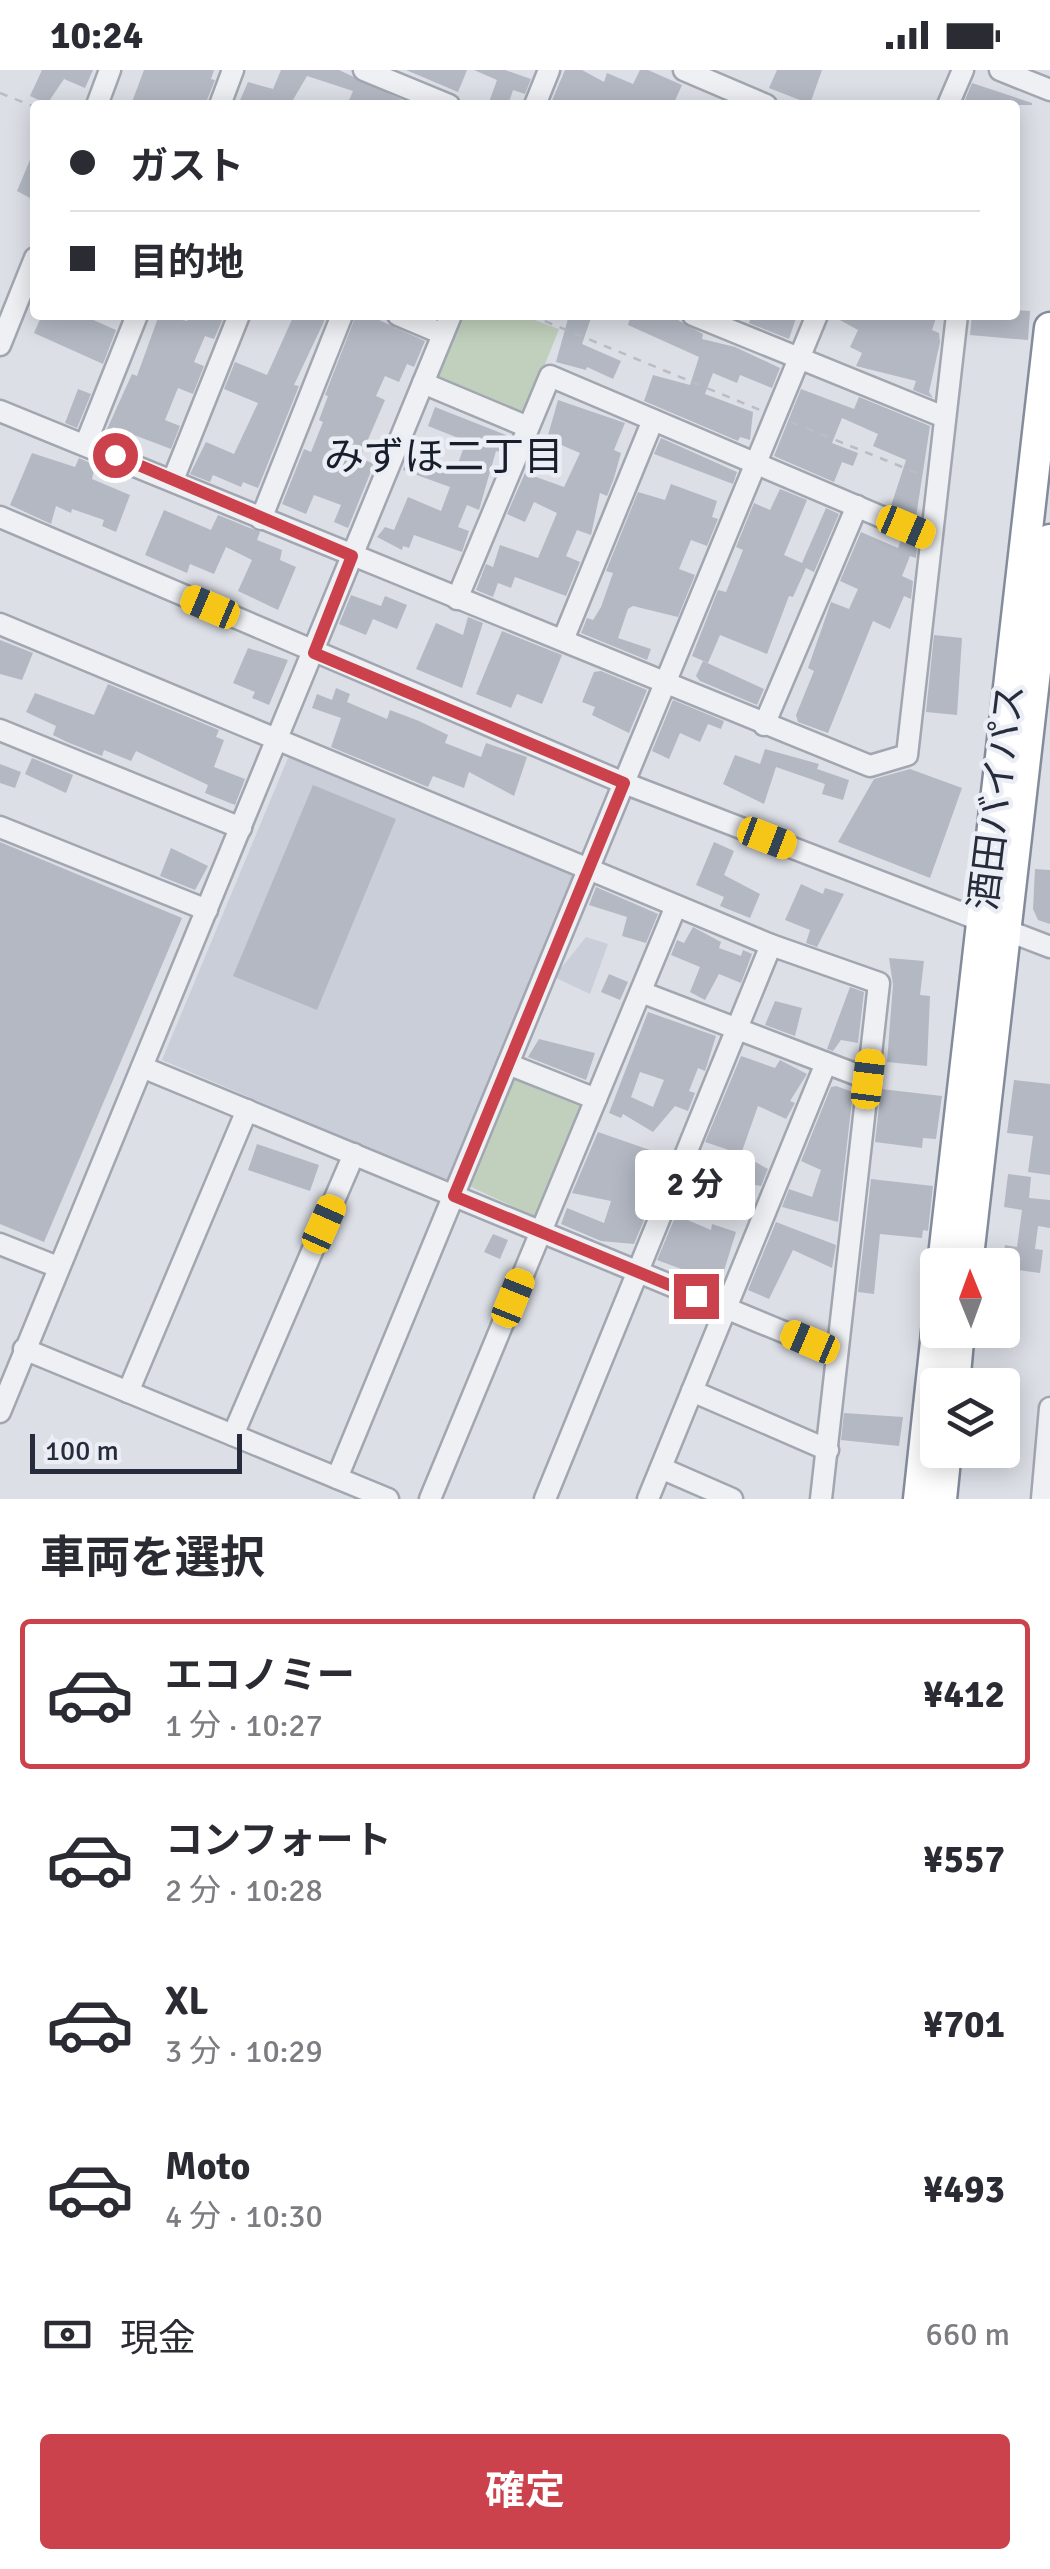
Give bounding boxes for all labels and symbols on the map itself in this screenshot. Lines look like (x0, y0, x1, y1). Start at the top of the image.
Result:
district label: みずほ二丁目 (324, 432, 564, 482)
route start (93, 433, 138, 478)
car (873, 501, 939, 553)
car (177, 581, 243, 633)
street label: 酒田バイパス (960, 681, 1034, 913)
car (734, 813, 800, 863)
car (849, 1047, 887, 1111)
callout: 2 分 (636, 1151, 756, 1221)
car (298, 1190, 350, 1258)
north arrow (920, 1248, 1020, 1348)
car (488, 1265, 538, 1331)
route end (674, 1274, 719, 1319)
car (777, 1316, 843, 1368)
scale bar (30, 1429, 242, 1473)

